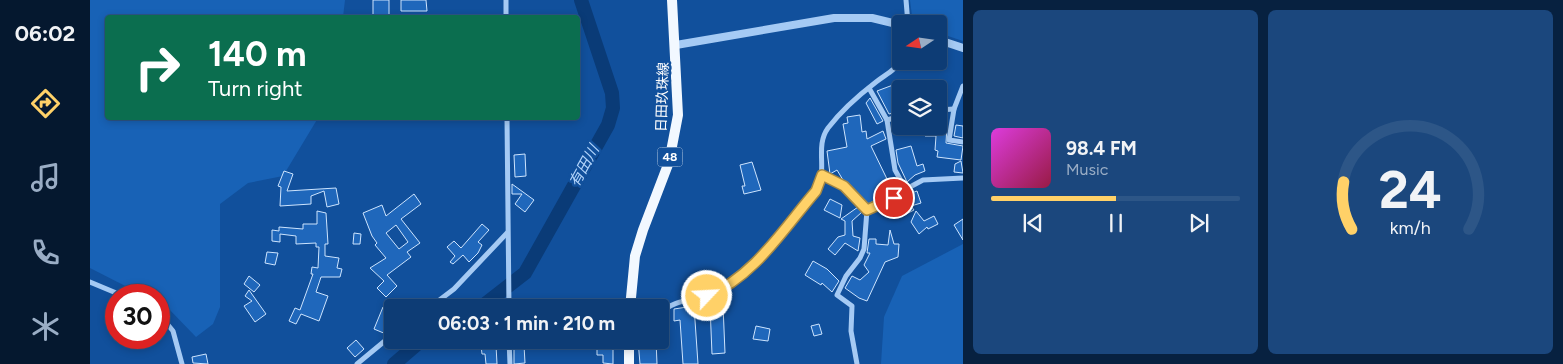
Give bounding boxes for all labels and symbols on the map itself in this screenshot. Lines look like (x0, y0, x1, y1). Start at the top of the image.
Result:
north arrow (892, 15, 948, 70)
street label: 日田玖珠線 (653, 62, 672, 132)
water label: 有田川 (565, 140, 604, 190)
road number: 48 (658, 148, 682, 166)
pin (873, 177, 915, 219)
position arrow (680, 269, 732, 321)
speed limit sign: 30 (105, 284, 170, 349)

